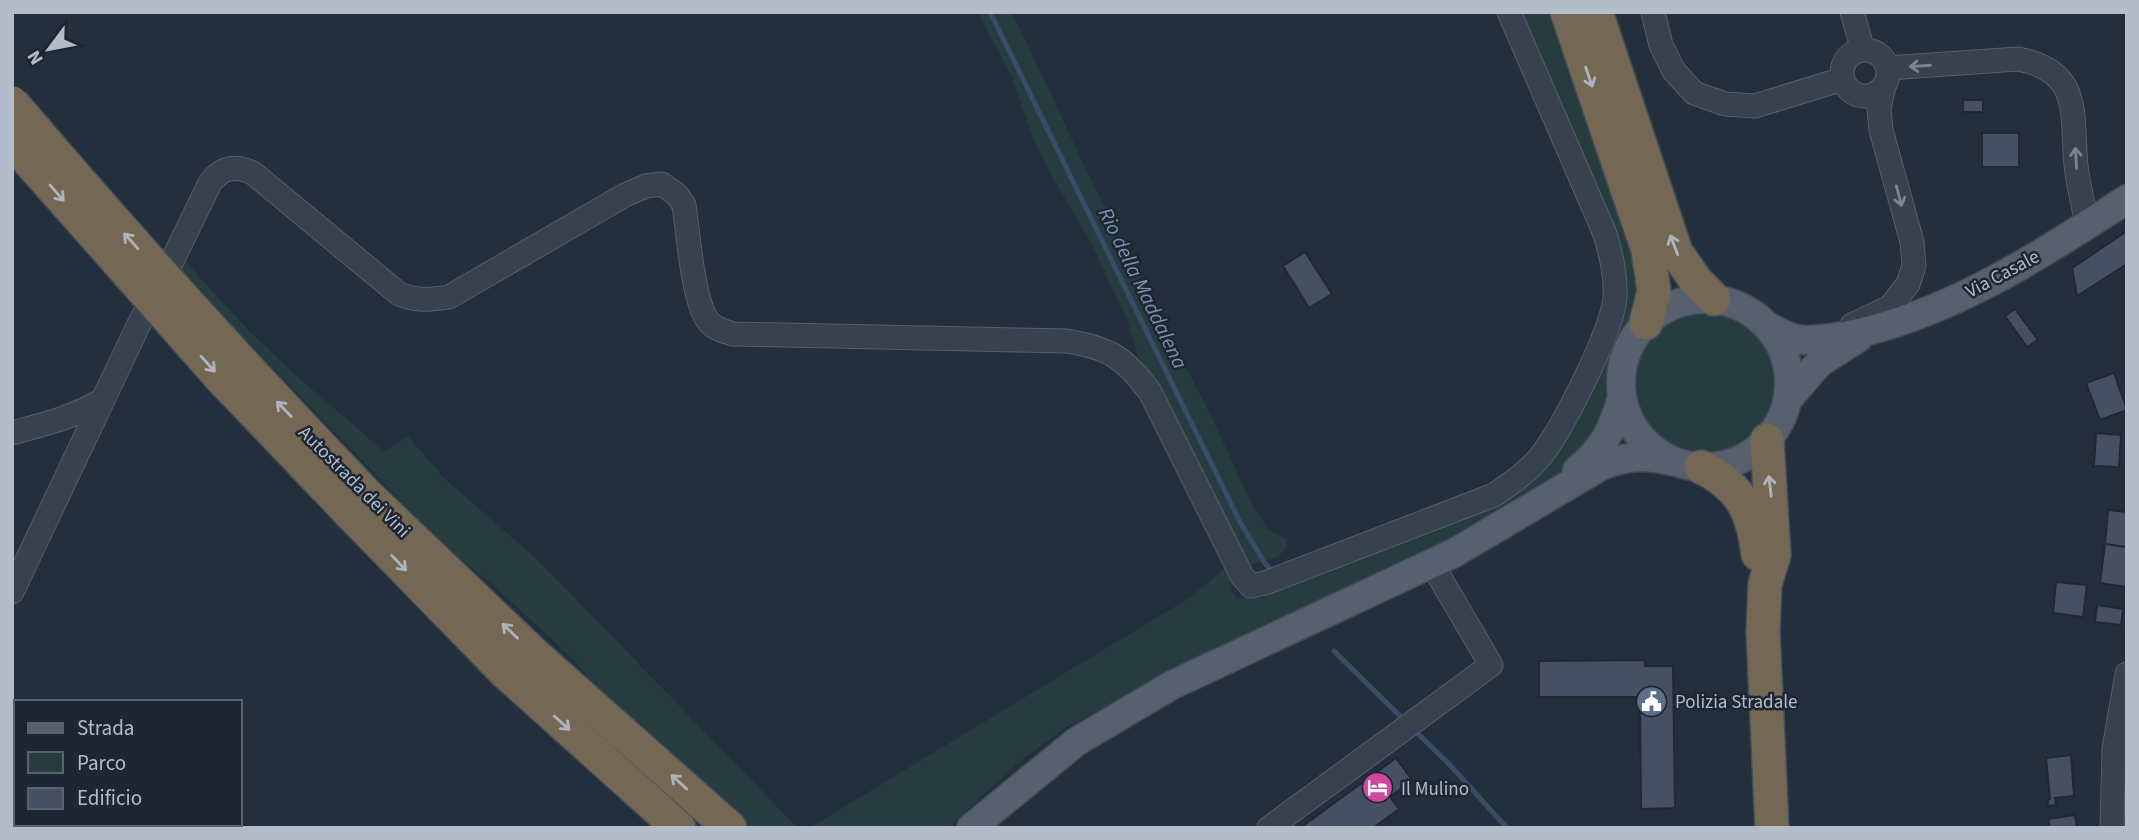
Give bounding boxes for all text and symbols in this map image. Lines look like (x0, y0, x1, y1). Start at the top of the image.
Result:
north arrow (14, 14, 84, 84)
text: N (21, 45, 51, 70)
one-way arrow (1909, 60, 1932, 73)
one-way arrow (1584, 65, 1596, 87)
one-way arrow (2069, 147, 2082, 169)
one-way arrow (49, 184, 65, 202)
one-way arrow (1893, 184, 1906, 207)
water label: Rio della Maddalena (1091, 202, 1195, 374)
one-way arrow (123, 233, 139, 251)
one-way arrow (1667, 234, 1680, 256)
street label: Via Casale (1961, 244, 2044, 305)
one-way arrow (200, 354, 216, 372)
one-way arrow (276, 401, 293, 418)
street label: Autostrada dei Vini (292, 420, 416, 544)
one-way arrow (1763, 475, 1776, 498)
one-way arrow (391, 555, 408, 572)
one-way arrow (501, 622, 518, 639)
public building icon: Polizia Stradale (1635, 684, 1669, 718)
place label: Polizia Stradale (1675, 689, 1797, 716)
legend (14, 700, 242, 826)
text: Strada (77, 713, 134, 743)
one-way arrow (553, 714, 570, 731)
text: Parco (77, 748, 126, 778)
hotel icon: Il Mulino (1361, 771, 1395, 805)
one-way arrow (671, 774, 688, 791)
place label: Il Mulino (1401, 776, 1469, 803)
text: Edificio (77, 783, 142, 813)

